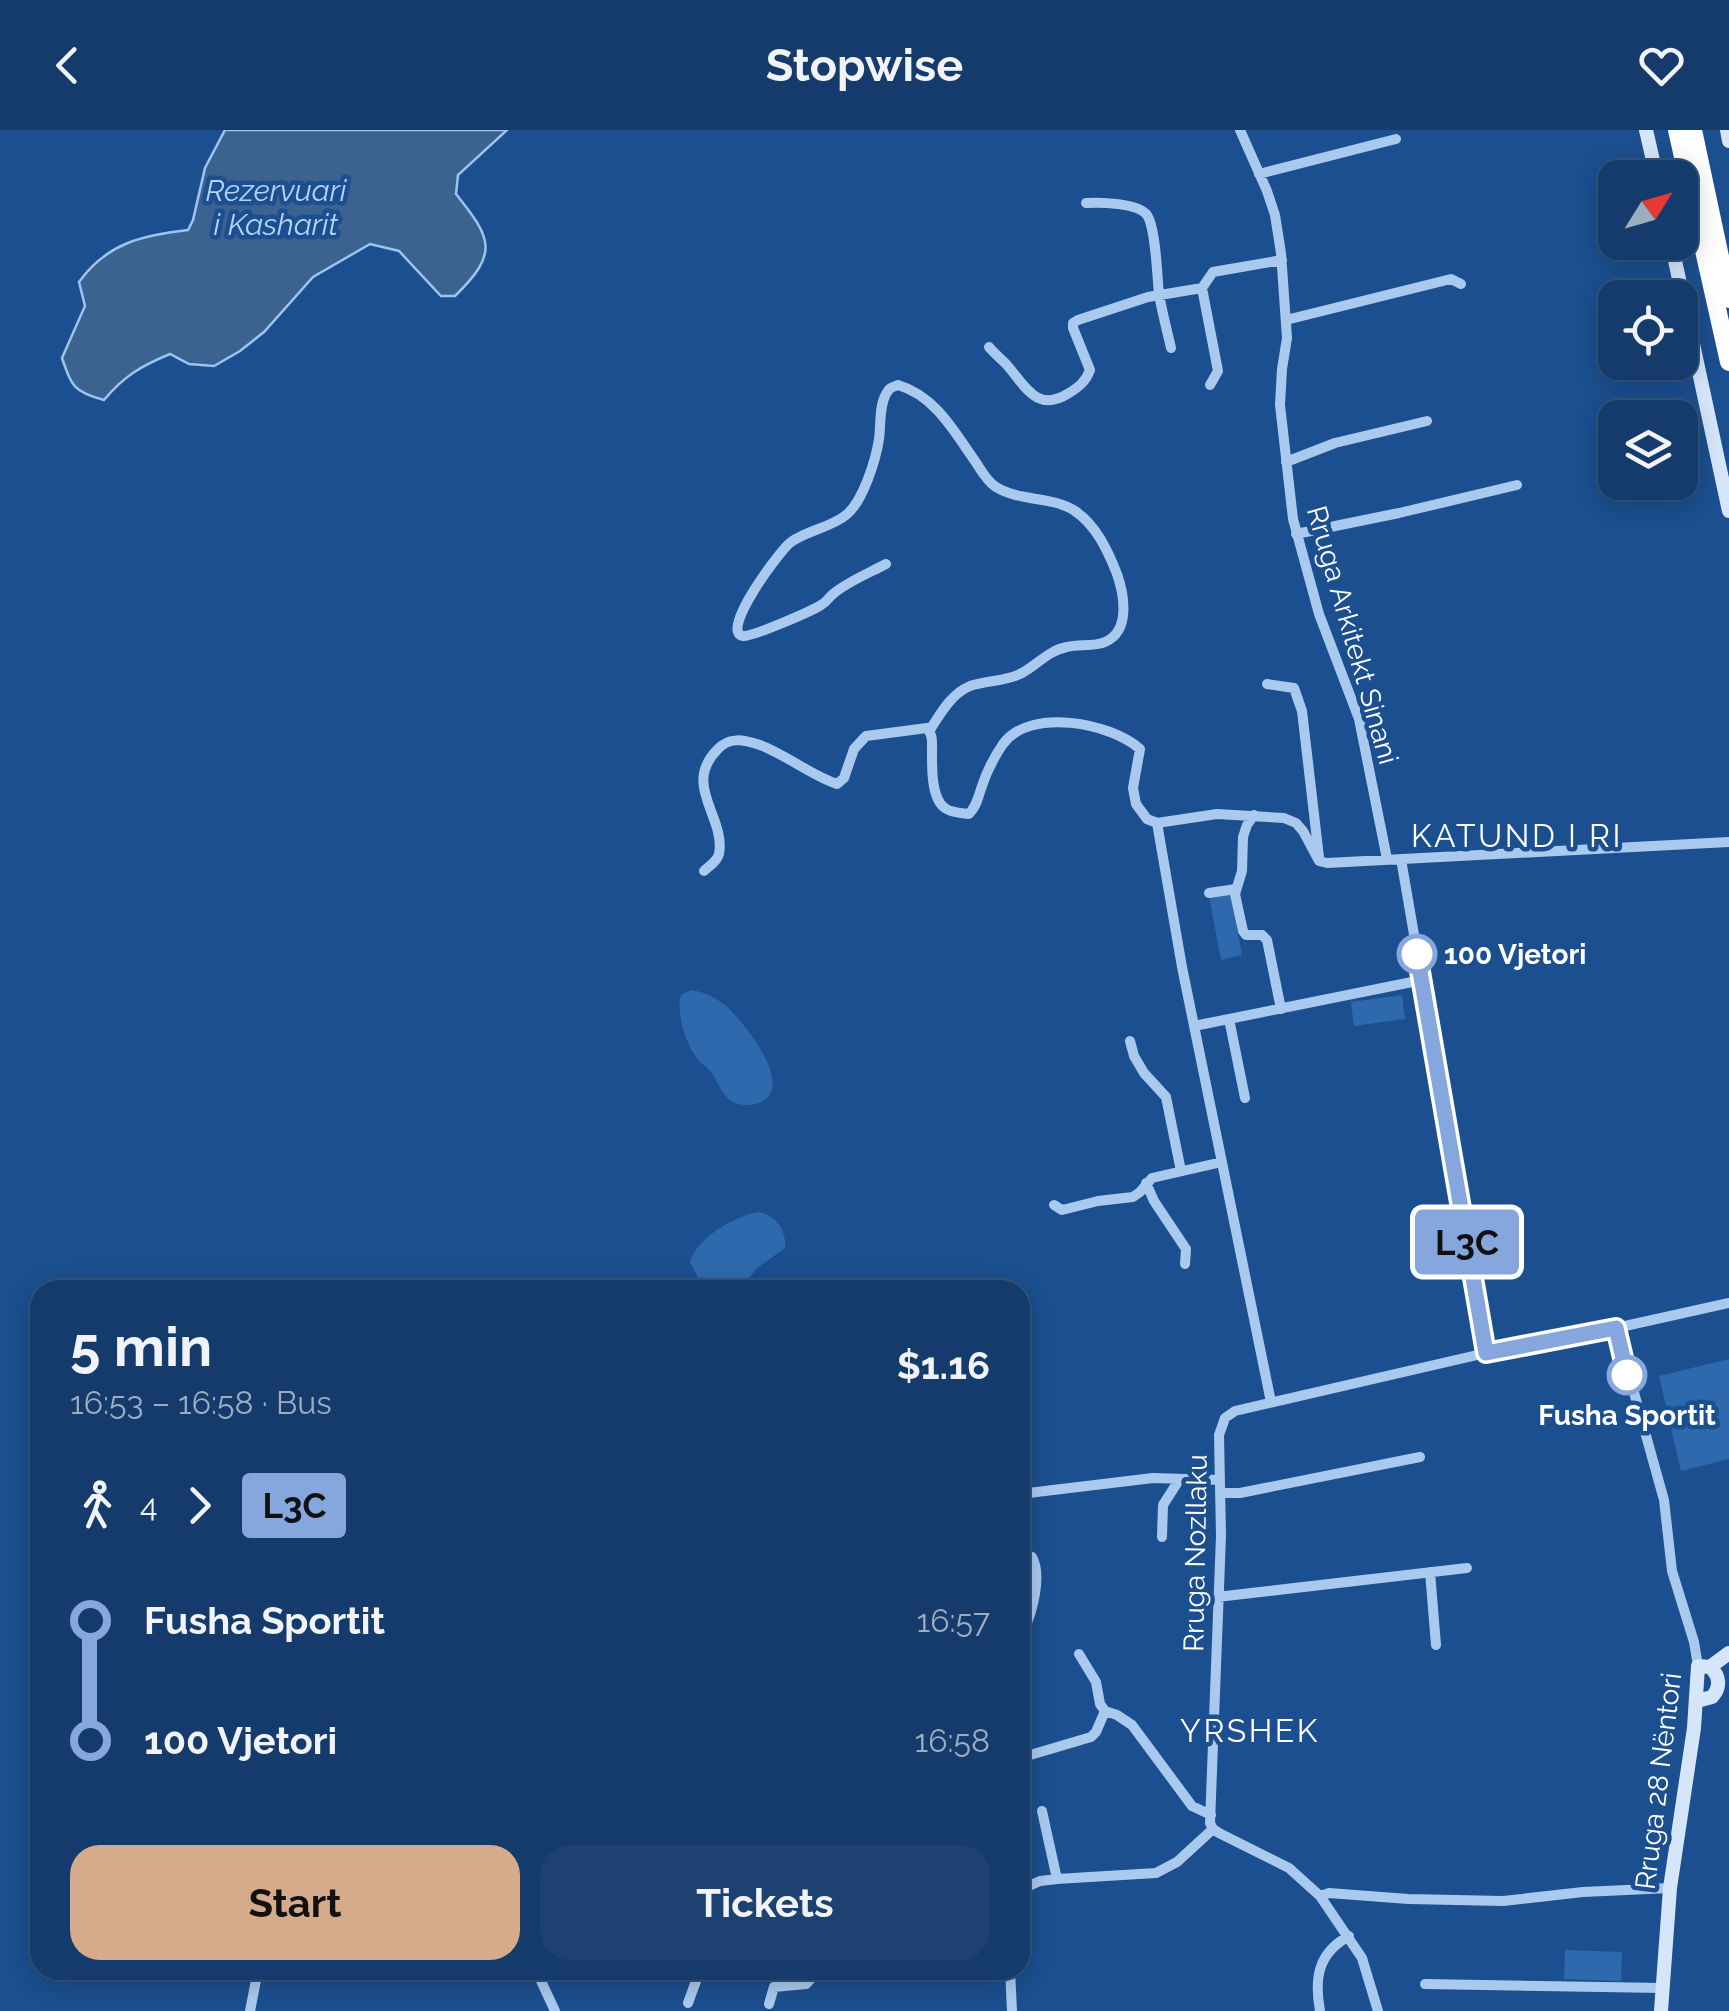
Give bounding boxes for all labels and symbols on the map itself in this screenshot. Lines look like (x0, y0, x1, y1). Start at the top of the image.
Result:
north arrow (1598, 160, 1698, 260)
water label: Rezervuari i Kasharit (206, 173, 347, 242)
street label: Rruga Arkitekt Sinani (1300, 502, 1405, 768)
district label: KATUND I RI (1411, 817, 1623, 854)
marker: 100 Vjetori (1398, 935, 1436, 973)
place label: 100 Vjetori (1444, 938, 1586, 971)
line badge: L3C (1410, 1210, 1524, 1274)
marker: Fusha Sportit (1608, 1356, 1646, 1394)
place label: Fusha Sportit (1538, 1399, 1716, 1432)
street label: Rruga Nozllaku (1177, 1454, 1214, 1652)
street label: Rruga 28 Nëntori (1629, 1671, 1688, 1891)
district label: YRSHEK (1180, 1712, 1320, 1749)

